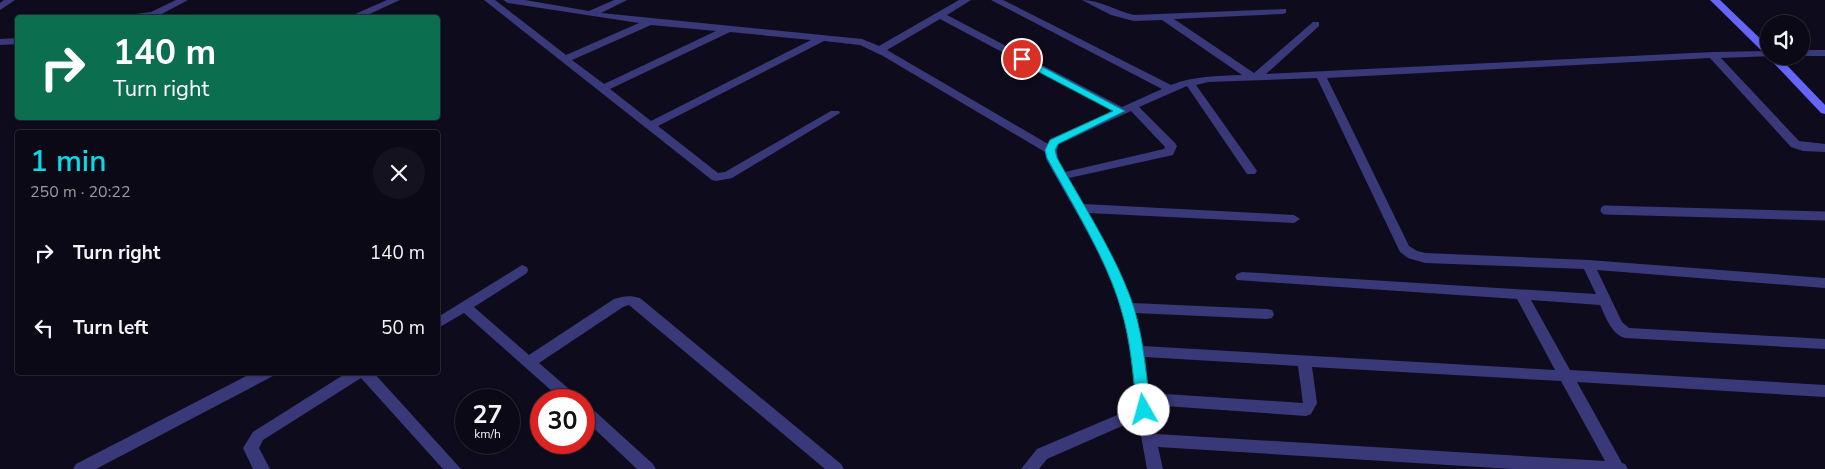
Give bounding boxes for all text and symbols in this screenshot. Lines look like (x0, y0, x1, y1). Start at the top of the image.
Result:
map controls (1760, 15, 1810, 65)
button: sound (1760, 15, 1810, 65)
text: 140 m (113, 29, 216, 76)
icon: right (30, 35, 95, 100)
pin (1001, 38, 1043, 80)
icon: arrive (1008, 45, 1036, 73)
text: Turn right (113, 74, 209, 104)
text: 1 min (30, 141, 106, 182)
button: close (373, 147, 425, 199)
text: 250 m · 20:22 (30, 181, 131, 203)
icon: right (30, 239, 58, 267)
text: Turn right (73, 240, 160, 266)
text: 140 m (370, 240, 425, 266)
icon: left (30, 314, 58, 342)
text: Turn left (73, 315, 148, 341)
text: 50 m (381, 315, 425, 341)
position arrow (1117, 383, 1169, 435)
speed limit sign: 30 (530, 389, 595, 454)
text: 27 (472, 398, 503, 432)
text: km/h (474, 426, 501, 442)

